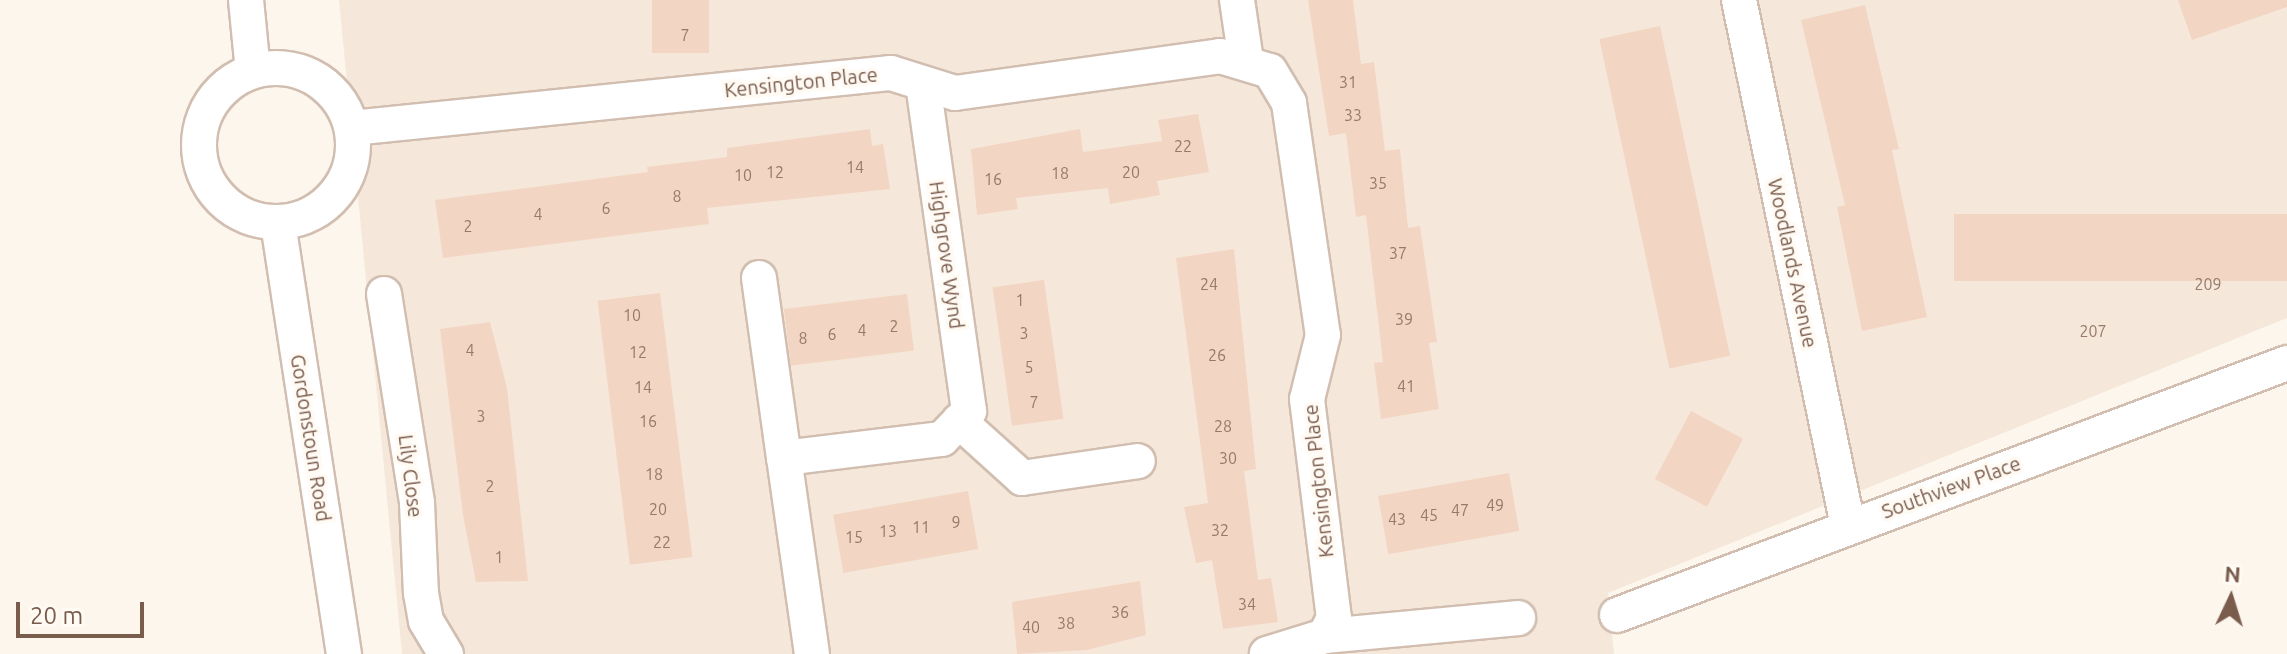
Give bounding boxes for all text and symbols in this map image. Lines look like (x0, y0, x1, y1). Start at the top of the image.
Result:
house number: 7 (680, 25, 690, 45)
street label: Kensington Place (723, 62, 879, 102)
house number: 31 (1339, 72, 1357, 92)
house number: 33 (1344, 105, 1362, 125)
house number: 22 (1174, 136, 1192, 156)
house number: 14 (846, 157, 864, 177)
house number: 12 (766, 162, 784, 182)
house number: 20 (1122, 162, 1140, 182)
house number: 18 (1051, 163, 1069, 183)
house number: 10 (734, 165, 752, 185)
house number: 16 (984, 169, 1002, 189)
house number: 35 (1369, 173, 1387, 193)
street label: Woodlands Avenue (1763, 176, 1823, 350)
street label: Highgrove Wynd (925, 180, 969, 330)
house number: 8 (672, 186, 682, 206)
house number: 6 (601, 198, 611, 218)
house number: 4 (533, 204, 543, 224)
house number: 2 (463, 216, 473, 236)
house number: 37 (1389, 243, 1407, 263)
house number: 24 (1200, 274, 1218, 294)
house number: 209 (2194, 274, 2222, 294)
house number: 1 (1015, 290, 1025, 310)
house number: 10 (623, 305, 641, 325)
house number: 39 (1395, 309, 1413, 329)
house number: 2 (889, 316, 899, 336)
house number: 4 (857, 320, 867, 340)
house number: 207 (2079, 321, 2107, 341)
house number: 3 (1019, 323, 1029, 343)
house number: 6 (827, 324, 837, 344)
house number: 8 (798, 328, 808, 348)
house number: 4 (465, 340, 475, 360)
house number: 12 (629, 342, 647, 362)
house number: 26 (1208, 345, 1226, 365)
street label: Gordonstoun Road (286, 353, 336, 523)
house number: 5 (1024, 357, 1034, 377)
house number: 41 (1397, 376, 1415, 396)
house number: 14 (634, 377, 652, 397)
house number: 7 (1029, 392, 1039, 412)
street label: Kensington Place (1298, 403, 1338, 559)
house number: 3 (476, 406, 486, 426)
house number: 16 (639, 411, 657, 431)
house number: 28 (1214, 416, 1232, 436)
street label: Lily Close (394, 433, 428, 519)
house number: 30 (1219, 448, 1237, 468)
street label: Southview Place (1878, 451, 2024, 523)
house number: 18 (645, 464, 663, 484)
house number: 2 (485, 476, 495, 496)
house number: 49 (1486, 495, 1504, 515)
house number: 20 (649, 499, 667, 519)
house number: 47 (1451, 500, 1469, 520)
house number: 45 (1420, 505, 1438, 525)
house number: 43 (1388, 509, 1406, 529)
house number: 9 (951, 512, 961, 532)
house number: 11 (912, 517, 930, 537)
house number: 32 (1211, 520, 1229, 540)
house number: 13 (879, 521, 897, 541)
house number: 15 (845, 527, 863, 547)
house number: 22 (653, 532, 671, 552)
house number: 1 (494, 547, 504, 567)
north arrow (2191, 558, 2271, 638)
text: N (2224, 561, 2242, 587)
scale bar (20, 586, 148, 636)
house number: 34 (1238, 594, 1256, 614)
text: 20 m (30, 602, 83, 629)
house number: 36 (1111, 602, 1129, 622)
house number: 38 (1057, 613, 1075, 633)
house number: 40 (1022, 617, 1040, 637)

